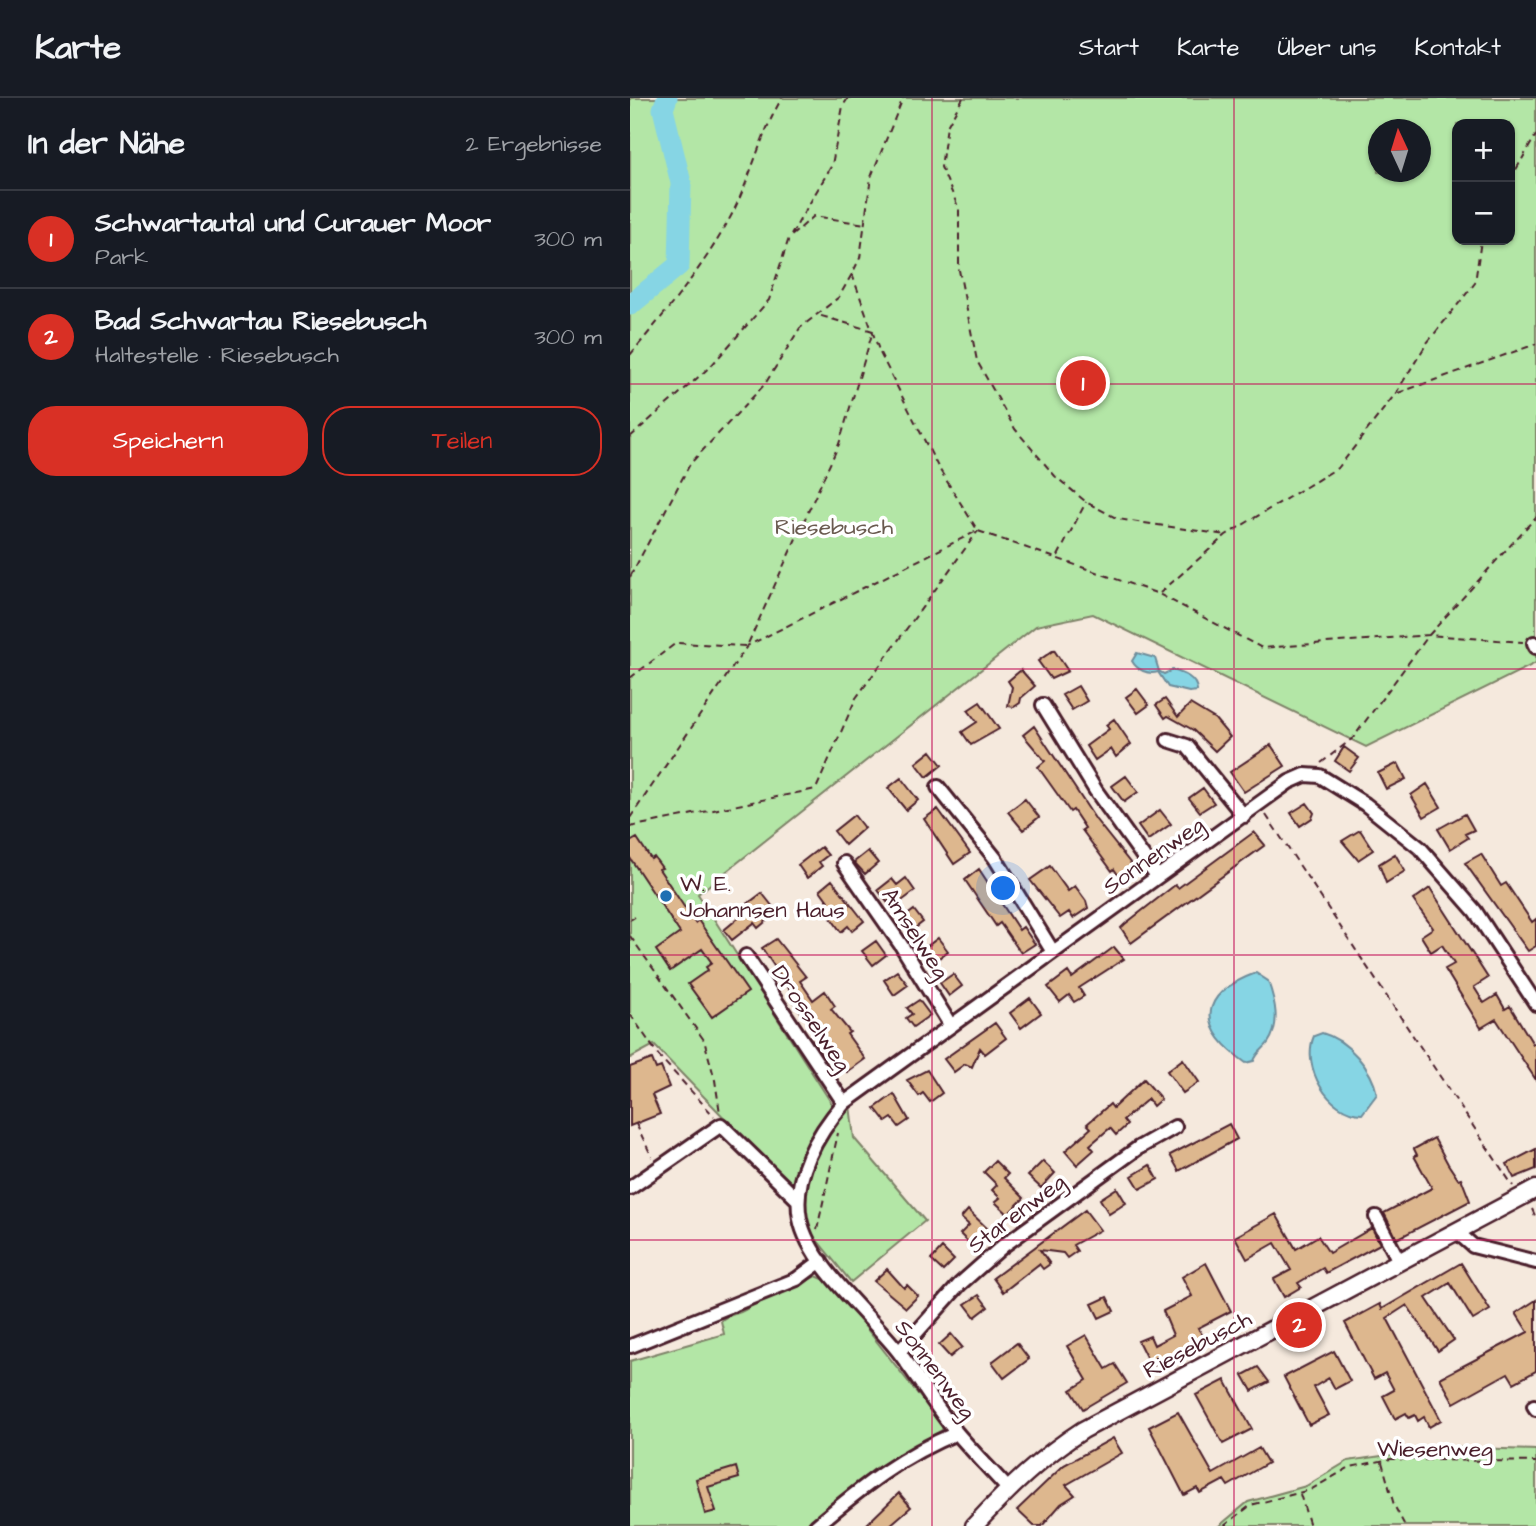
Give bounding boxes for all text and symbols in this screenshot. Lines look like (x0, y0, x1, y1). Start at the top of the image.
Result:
text: Karte (35, 25, 121, 71)
text: Start (1079, 31, 1139, 65)
text: Karte (1177, 31, 1240, 65)
text: Über uns (1278, 31, 1377, 65)
text: Kontakt (1415, 31, 1501, 65)
north arrow (1368, 119, 1431, 182)
map controls (1452, 119, 1515, 245)
button: + (1452, 119, 1515, 182)
text: In der Nähe (28, 123, 185, 165)
text: 2 Ergebnisse (466, 128, 602, 160)
button: − (1452, 182, 1515, 245)
text: Schwartautal und Curauer Moor (95, 205, 491, 241)
text: 1 (50, 223, 52, 255)
text: 300 m (534, 223, 602, 255)
text: Park (95, 241, 148, 273)
text: Bad Schwartau Riesebusch (95, 303, 426, 339)
text: 2 (44, 321, 58, 353)
text: 300 m (534, 321, 602, 353)
text: Haltestelle · Riesebusch (95, 339, 339, 371)
pin: 1 (1060, 357, 1106, 409)
button: Speichern (28, 406, 308, 476)
button: Teilen (322, 406, 602, 476)
park label: Riesebusch (775, 511, 894, 543)
street label: Sonnenweg (1096, 809, 1212, 903)
place label: W. E. Johannsen Haus (680, 868, 845, 926)
your location (986, 871, 1020, 905)
street label: Amselweg (873, 882, 957, 986)
marker: W. E. Johannsen Haus (658, 888, 674, 904)
street label: Drosselweg (763, 959, 859, 1079)
street label: Starenweg (961, 1166, 1073, 1262)
pin: 2 (1276, 1299, 1322, 1351)
street label: Riesebusch (1138, 1303, 1258, 1387)
street label: Sonnenweg (886, 1313, 983, 1427)
street label: Wiesenweg (1377, 1433, 1493, 1466)

